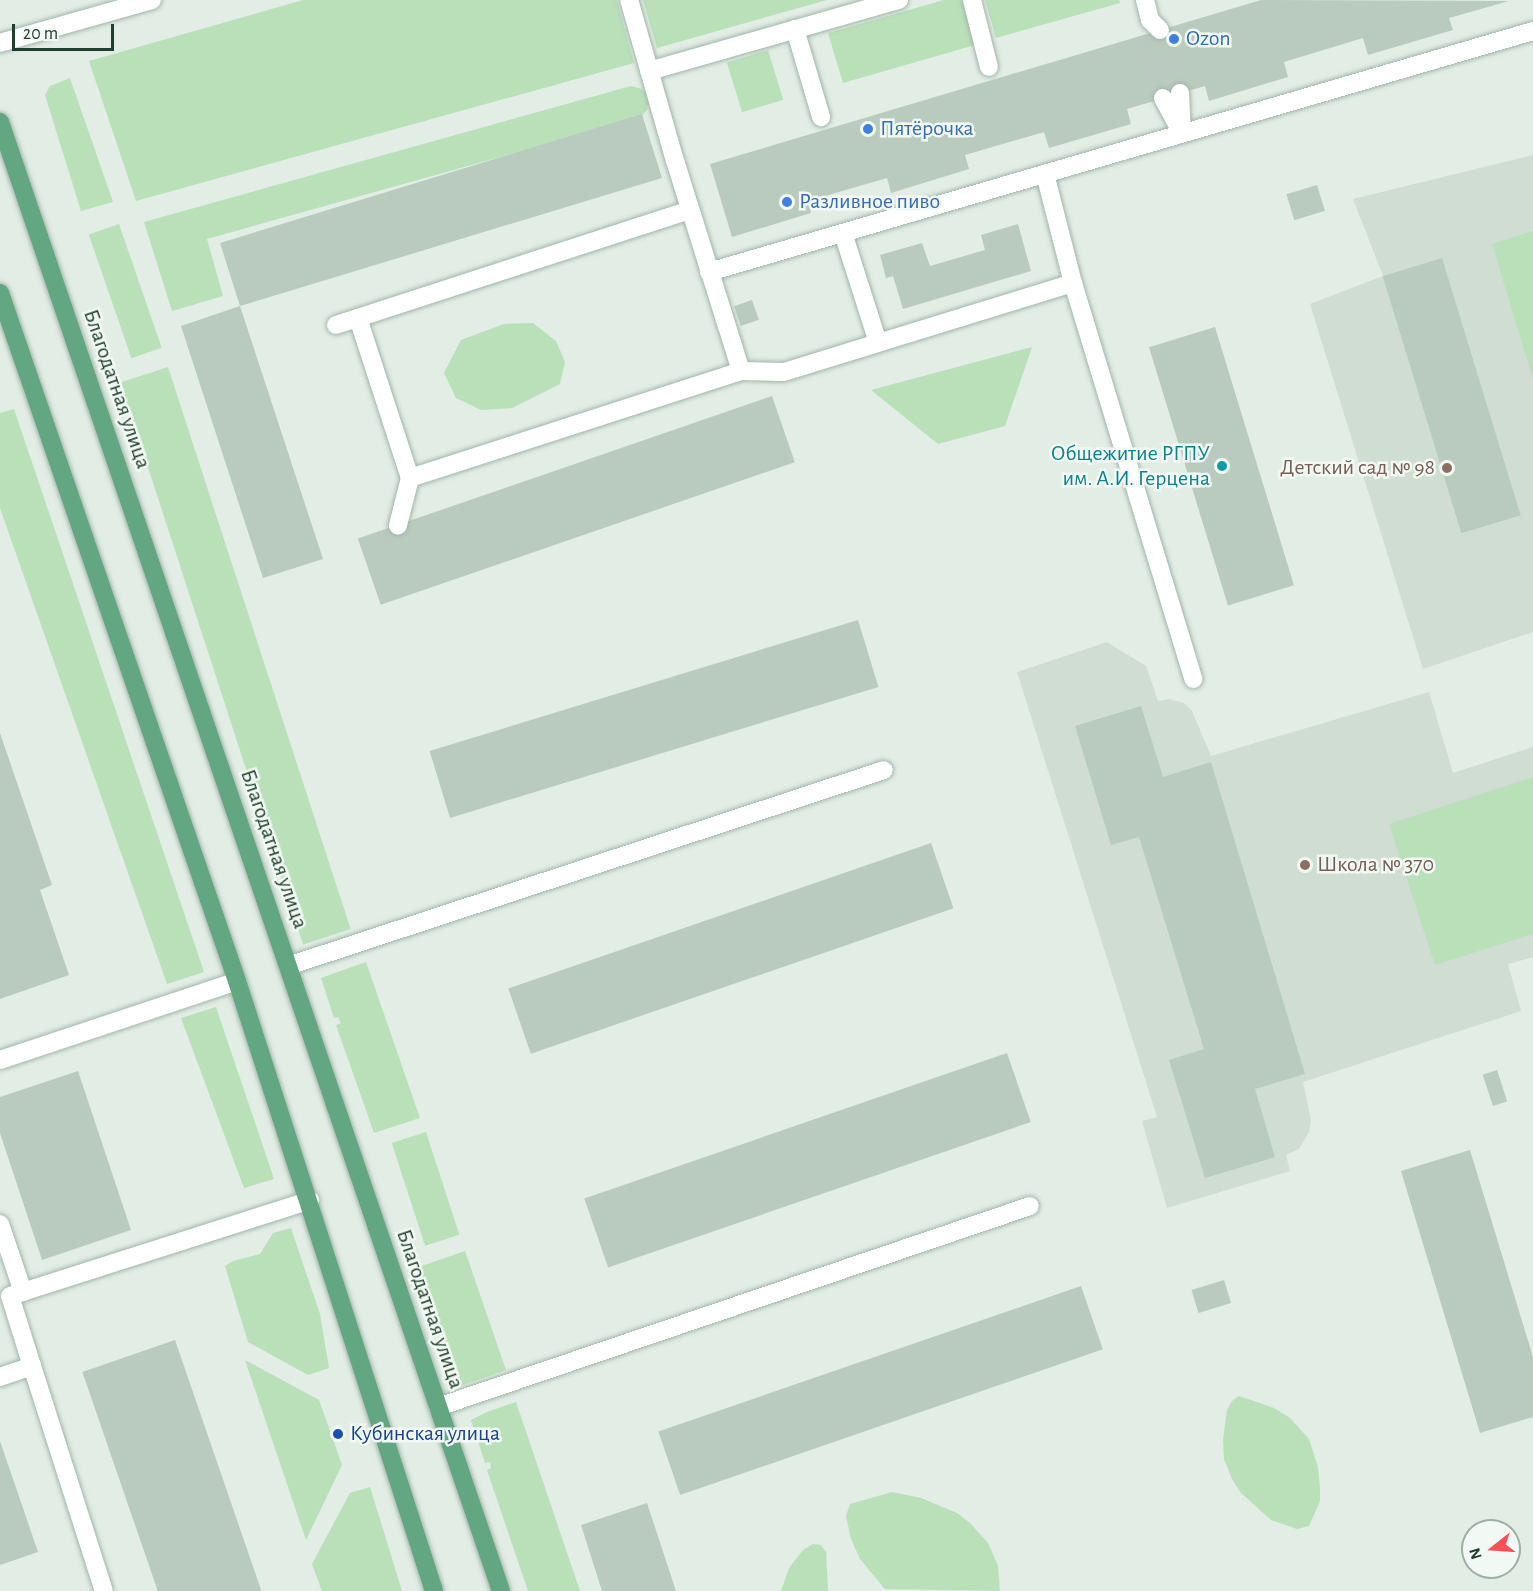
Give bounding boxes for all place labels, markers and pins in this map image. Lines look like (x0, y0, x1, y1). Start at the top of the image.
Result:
place label: Ozon (1186, 26, 1231, 52)
marker: Ozon (1167, 32, 1181, 46)
place label: Пятёрочка (880, 116, 974, 142)
marker: Пятёрочка (861, 122, 875, 136)
place label: Разливное пиво (799, 189, 940, 215)
marker: Разливное пиво (780, 195, 794, 209)
place label: Общежитие РГПУ им. А.И. Герцена (1051, 440, 1210, 492)
place label: Детский сад № 98 (1280, 455, 1435, 481)
marker: Общежитие РГПУ им. А.И. Герцена (1215, 459, 1229, 473)
marker: Детский сад № 98 (1440, 461, 1454, 475)
place label: Школа № 370 (1317, 852, 1434, 878)
marker: Школа № 370 (1298, 858, 1312, 872)
place label: Кубинская улица (350, 1421, 500, 1447)
marker: Кубинская улица (331, 1427, 345, 1441)

